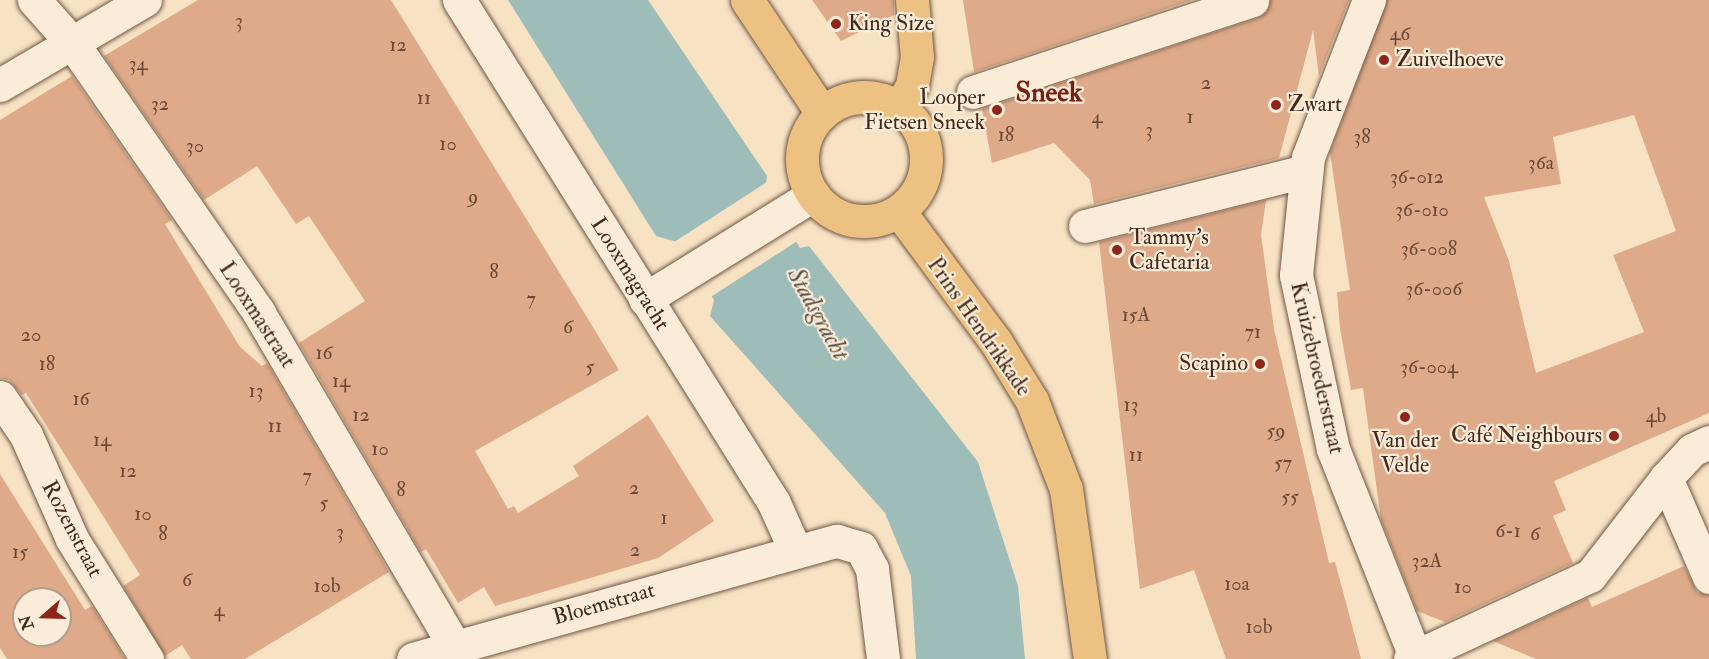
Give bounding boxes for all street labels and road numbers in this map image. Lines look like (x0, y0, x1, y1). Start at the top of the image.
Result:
street label: Looxmagracht (585, 213, 675, 335)
street label: Prins Hendrikkade (921, 253, 1037, 401)
street label: Looxmastraat (213, 257, 301, 373)
street label: Kruizebroederstraat (1284, 279, 1350, 457)
street label: Rozenstraat (36, 476, 108, 582)
street label: Bloemstraat (550, 577, 658, 631)

